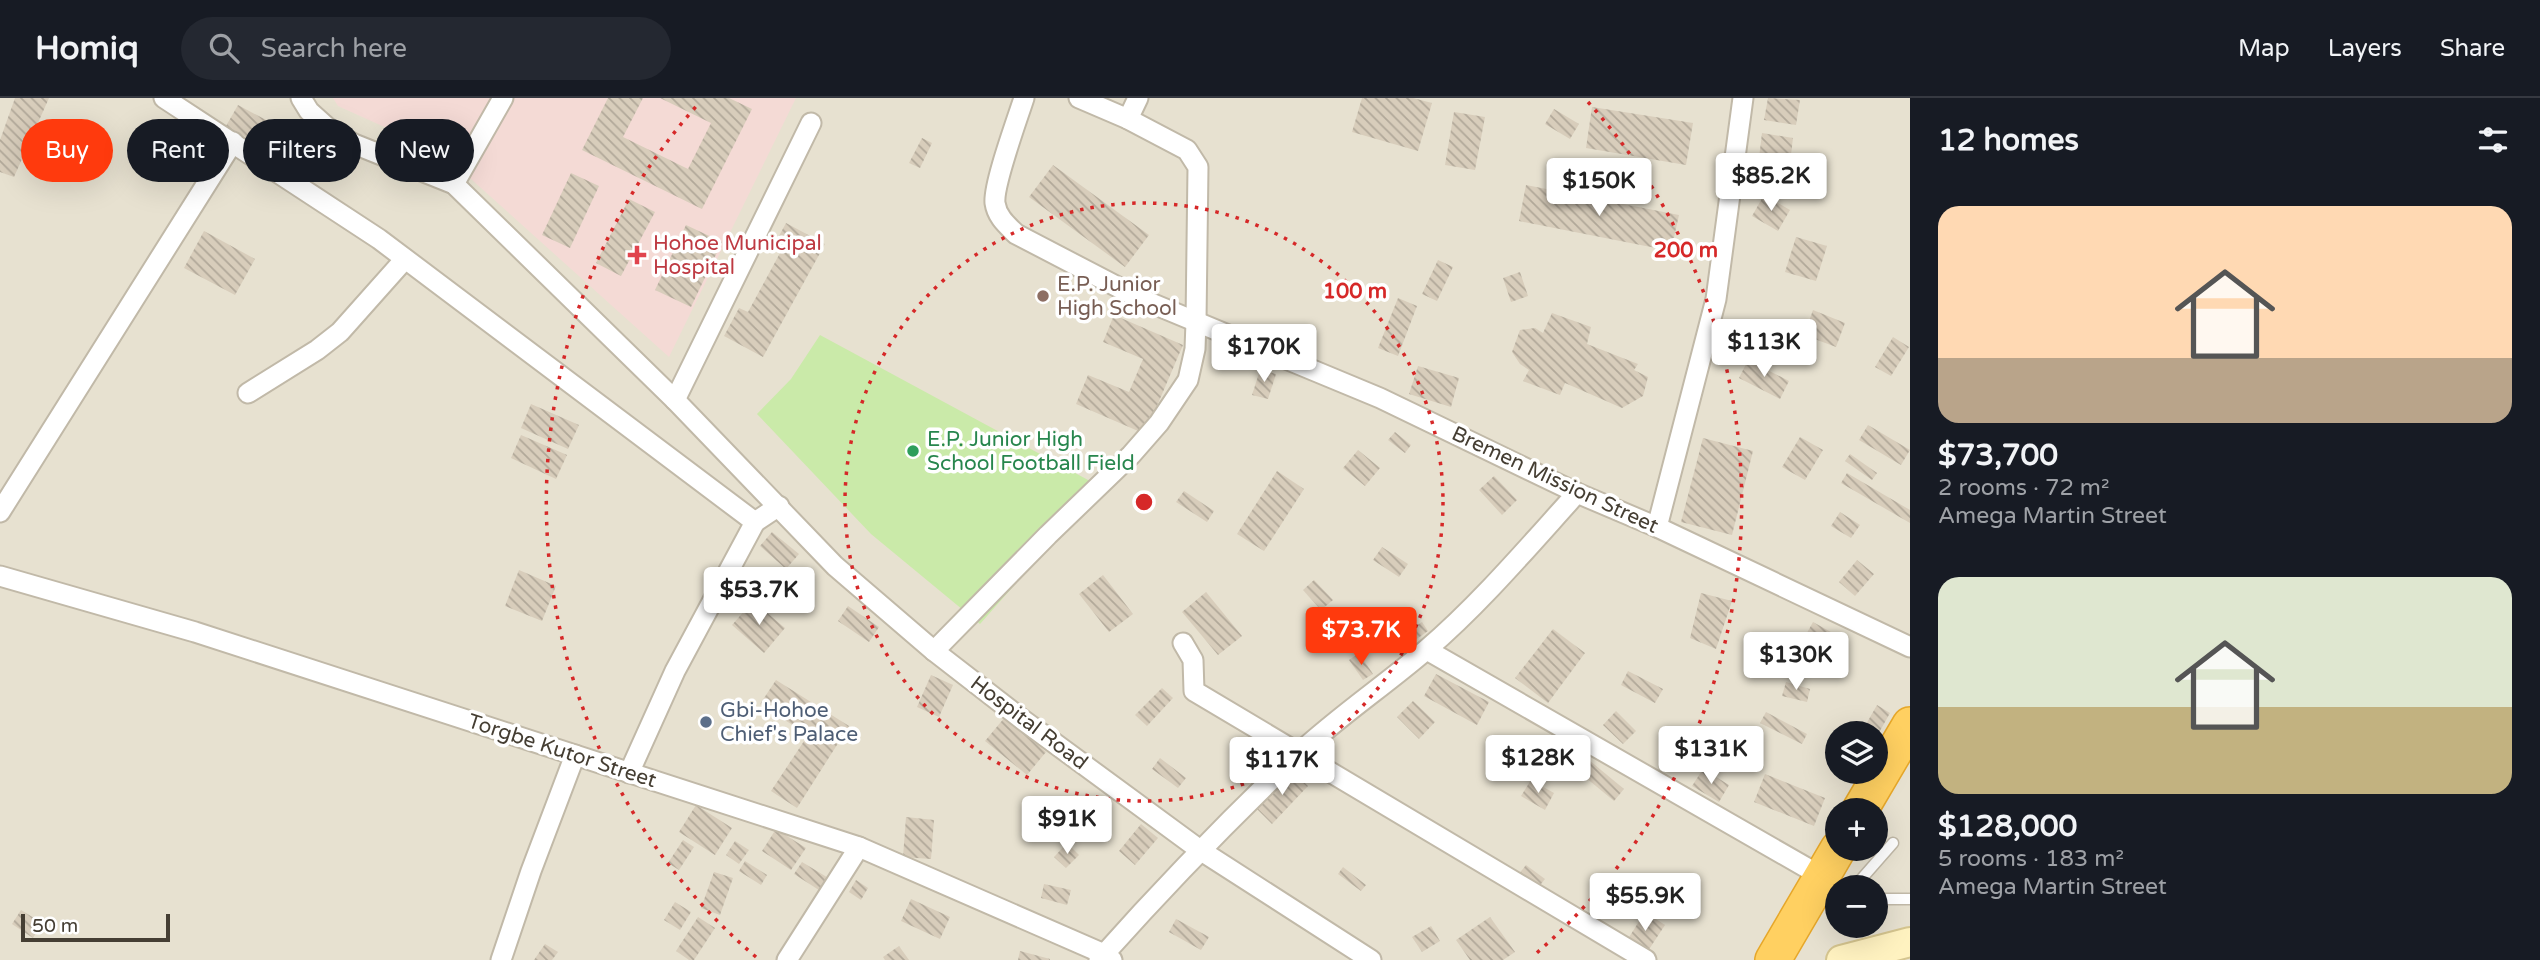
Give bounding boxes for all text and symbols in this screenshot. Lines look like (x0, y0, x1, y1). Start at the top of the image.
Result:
search box (181, 17, 671, 80)
text: Homiq (35, 29, 139, 68)
icon: search (205, 29, 243, 67)
text: Search here (261, 33, 407, 64)
text: Map (2238, 34, 2290, 63)
text: Layers (2328, 34, 2402, 63)
text: Share (2440, 34, 2505, 63)
chip: Buy (21, 119, 113, 182)
chip: Rent (127, 119, 229, 182)
chip: Filters (243, 119, 361, 182)
chip: New (375, 119, 474, 182)
icon: filters (2474, 121, 2512, 159)
text: 12 homes (1938, 122, 2079, 159)
pin: $85.2K (1714, 153, 1828, 213)
pin: $150K (1550, 158, 1648, 218)
text: $85.2K (1732, 162, 1810, 190)
text: $150K (1563, 167, 1635, 195)
place label: Hohoe Municipal Hospital (653, 231, 822, 280)
text: 200 m (1654, 238, 1718, 263)
marker: Hohoe Municipal Hospital (627, 245, 647, 265)
icon: home (2162, 251, 2288, 377)
place label: E.P. Junior High School (1057, 272, 1177, 321)
text: 100 m (1323, 279, 1387, 304)
marker: E.P. Junior High School (1035, 288, 1051, 304)
pin: $113K (1715, 320, 1813, 379)
pin: $170K (1215, 324, 1313, 384)
text: $113K (1728, 328, 1800, 356)
text: $170K (1228, 333, 1300, 361)
street label: Bremen Mission Street (1448, 421, 1662, 539)
place label: E.P. Junior High School Football Field (927, 427, 1135, 476)
text: $73,700 (1938, 437, 2058, 474)
marker: E.P. Junior High School Football Field (905, 443, 921, 459)
text: 2 rooms · 72 m² (1938, 474, 2109, 502)
centre of rings (1132, 490, 1156, 514)
text: Amega Martin Street (1938, 502, 2167, 530)
pin: $53.7K (702, 568, 816, 627)
text: $53.7K (720, 576, 798, 604)
pin: $73.7K (1304, 608, 1418, 667)
text: $73.7K (1322, 616, 1400, 644)
icon: home (2162, 622, 2288, 748)
pin: $130K (1747, 632, 1845, 692)
text: $130K (1760, 641, 1832, 669)
street label: Hospital Road (965, 671, 1093, 775)
place label: Gbi-Hohoe Chief's Palace (720, 698, 858, 747)
street label: Torgbe Kutor Street (465, 709, 659, 793)
marker: Gbi-Hohoe Chief's Palace (698, 714, 714, 730)
map controls (1825, 721, 1888, 938)
button: layers (1825, 721, 1888, 784)
pin: $131K (1662, 726, 1760, 786)
text: $131K (1675, 735, 1747, 763)
pin: $128K (1489, 736, 1587, 795)
pin: $117K (1233, 738, 1331, 797)
text: $128K (1502, 744, 1574, 772)
text: $117K (1246, 746, 1318, 774)
pin: $91K (1026, 796, 1108, 856)
button: + (1825, 798, 1888, 861)
text: $91K (1038, 805, 1096, 833)
text: $128,000 (1938, 808, 2077, 845)
text: 5 rooms · 183 m² (1938, 845, 2124, 873)
text: Amega Martin Street (1938, 873, 2167, 901)
pin: $55.9K (1588, 874, 1702, 933)
button: − (1825, 875, 1888, 938)
text: $55.9K (1606, 882, 1684, 910)
scale bar (21, 911, 170, 943)
text: 50 m (32, 915, 78, 937)

